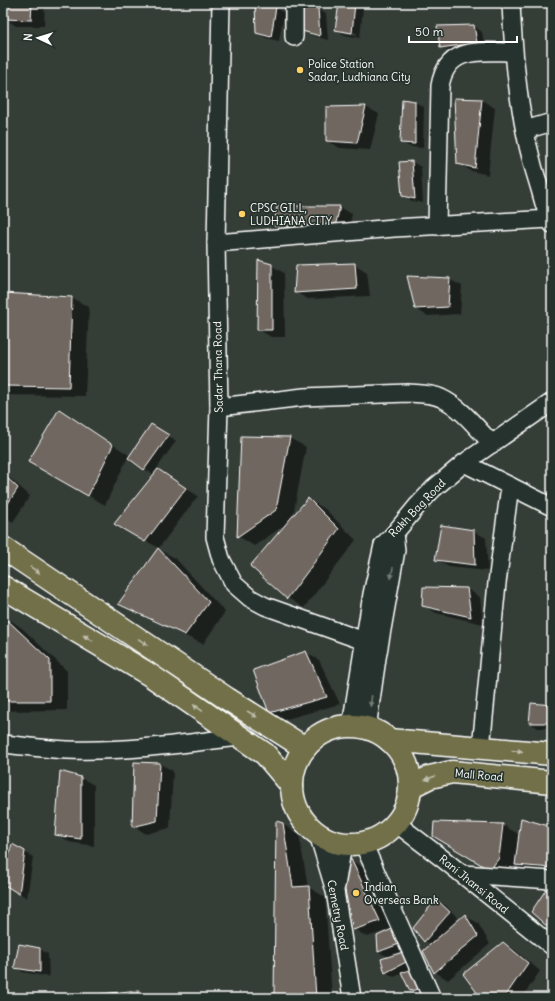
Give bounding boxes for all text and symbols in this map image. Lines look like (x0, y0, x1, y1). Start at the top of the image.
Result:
north arrow (18, 18, 58, 58)
scale bar (409, 18, 517, 44)
text: 50 m (415, 24, 444, 39)
text: N (21, 33, 35, 42)
place label: Police Station Sadar, Ludhiana City (308, 57, 411, 84)
marker: Police Station Sadar, Ludhiana City (295, 65, 305, 75)
place label: CPSC GILL, LUDHIANA CITY (250, 201, 332, 228)
marker: CPSC GILL, LUDHIANA CITY (237, 209, 247, 219)
street label: Sadar Thana Road (210, 321, 226, 413)
street label: Rakh Bag Road (386, 475, 449, 540)
one-way arrow (30, 566, 41, 574)
one-way arrow (389, 567, 395, 579)
one-way arrow (83, 634, 93, 642)
one-way arrow (137, 639, 149, 646)
one-way arrow (368, 695, 374, 707)
one-way arrow (192, 704, 203, 712)
one-way arrow (246, 711, 257, 718)
one-way arrow (511, 747, 523, 754)
street label: Mall Road (454, 766, 504, 784)
one-way arrow (424, 775, 436, 781)
street label: Rani Jhansi Road (436, 852, 512, 917)
street label: Cemetry Road (324, 879, 352, 952)
place label: Indian Overseas Bank (364, 880, 439, 907)
marker: Indian Overseas Bank (351, 888, 361, 898)

